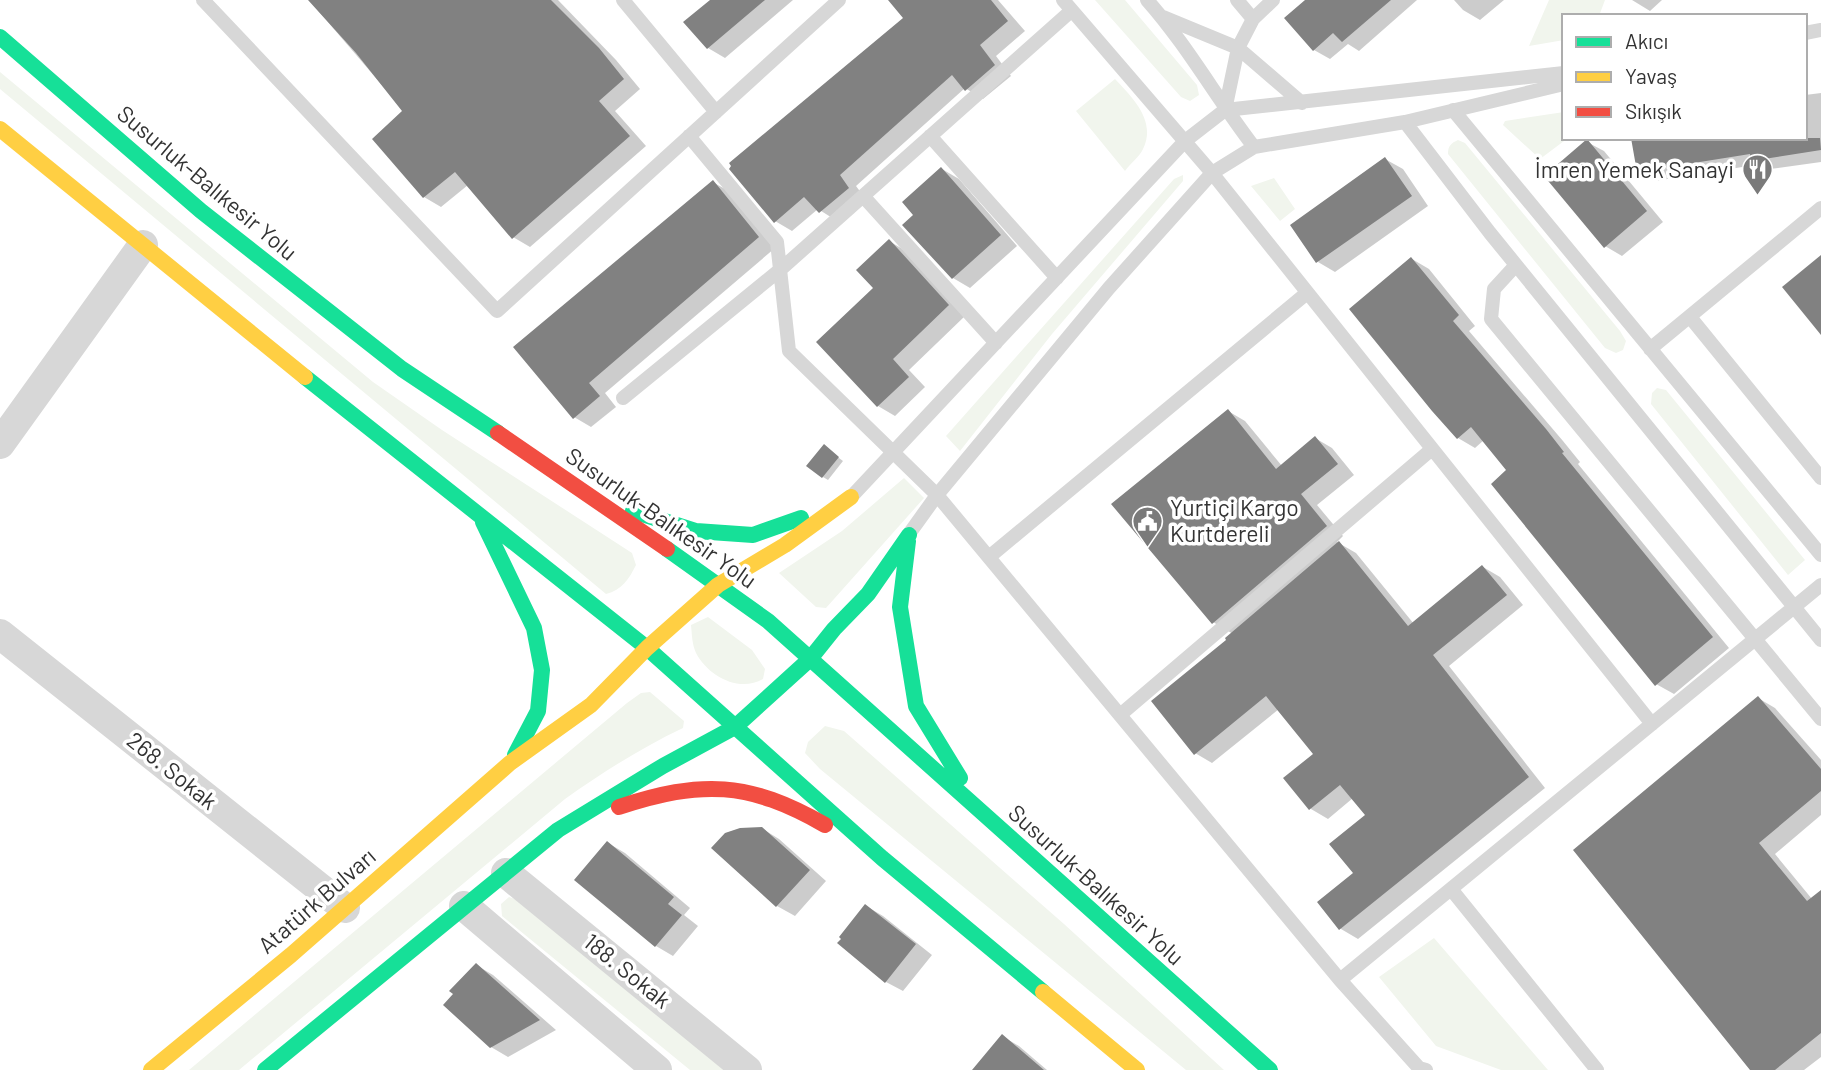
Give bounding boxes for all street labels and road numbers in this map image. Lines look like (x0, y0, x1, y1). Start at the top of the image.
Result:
street label: Susurluk-Balıkesir Yolu (112, 99, 303, 266)
street label: Susurluk-Balıkesir Yolu (561, 441, 762, 594)
street label: 268. Sokak (122, 725, 223, 815)
street label: Susurluk-Balıkesir Yolu (1003, 798, 1190, 970)
street label: Atatürk Bulvarı (252, 842, 381, 959)
street label: 188. Sokak (579, 927, 677, 1014)

